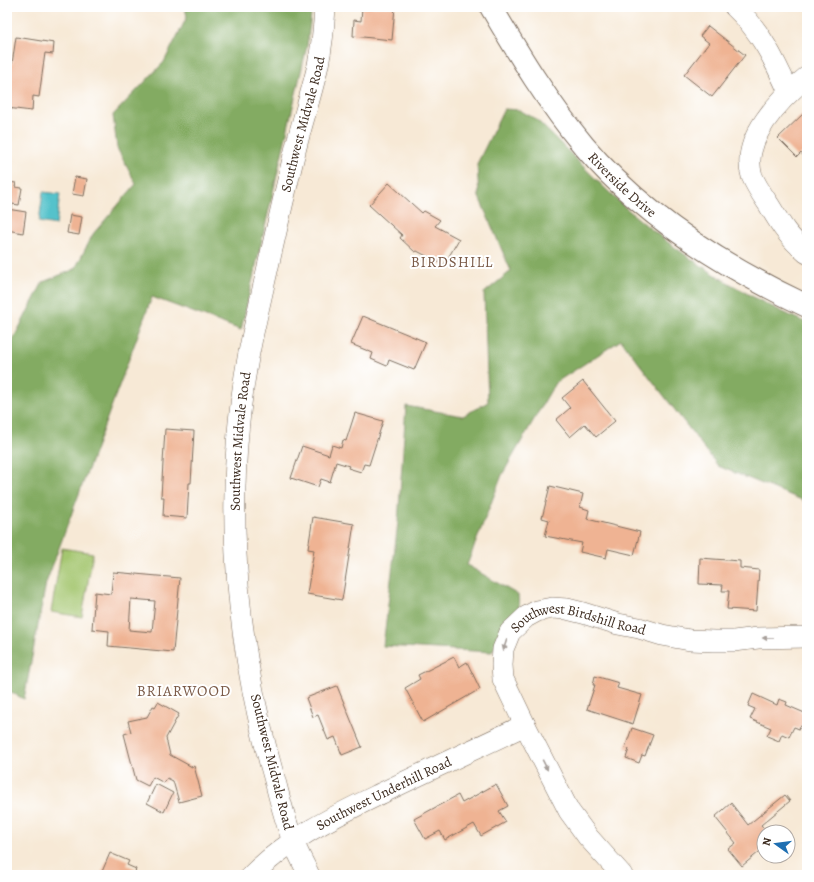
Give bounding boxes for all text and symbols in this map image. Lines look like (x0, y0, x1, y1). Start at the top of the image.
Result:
street label: Southwest Midvale Road (276, 54, 329, 194)
street label: Riverside Drive (584, 148, 661, 222)
district label: BIRDSHILL (411, 252, 493, 272)
street label: Southwest Midvale Road (225, 370, 255, 511)
text: Southwest Birdshill Road (506, 598, 649, 639)
street label: Southwest Birdshill Road (509, 624, 653, 644)
one-way arrow (761, 635, 774, 641)
one-way arrow (502, 640, 508, 652)
district label: BRIARWOOD (137, 681, 231, 701)
street label: Southwest Midvale Road (246, 692, 298, 833)
street label: Southwest Underhill Road (312, 751, 455, 835)
one-way arrow (542, 759, 548, 771)
north arrow (756, 824, 796, 864)
text: N (759, 836, 775, 847)

